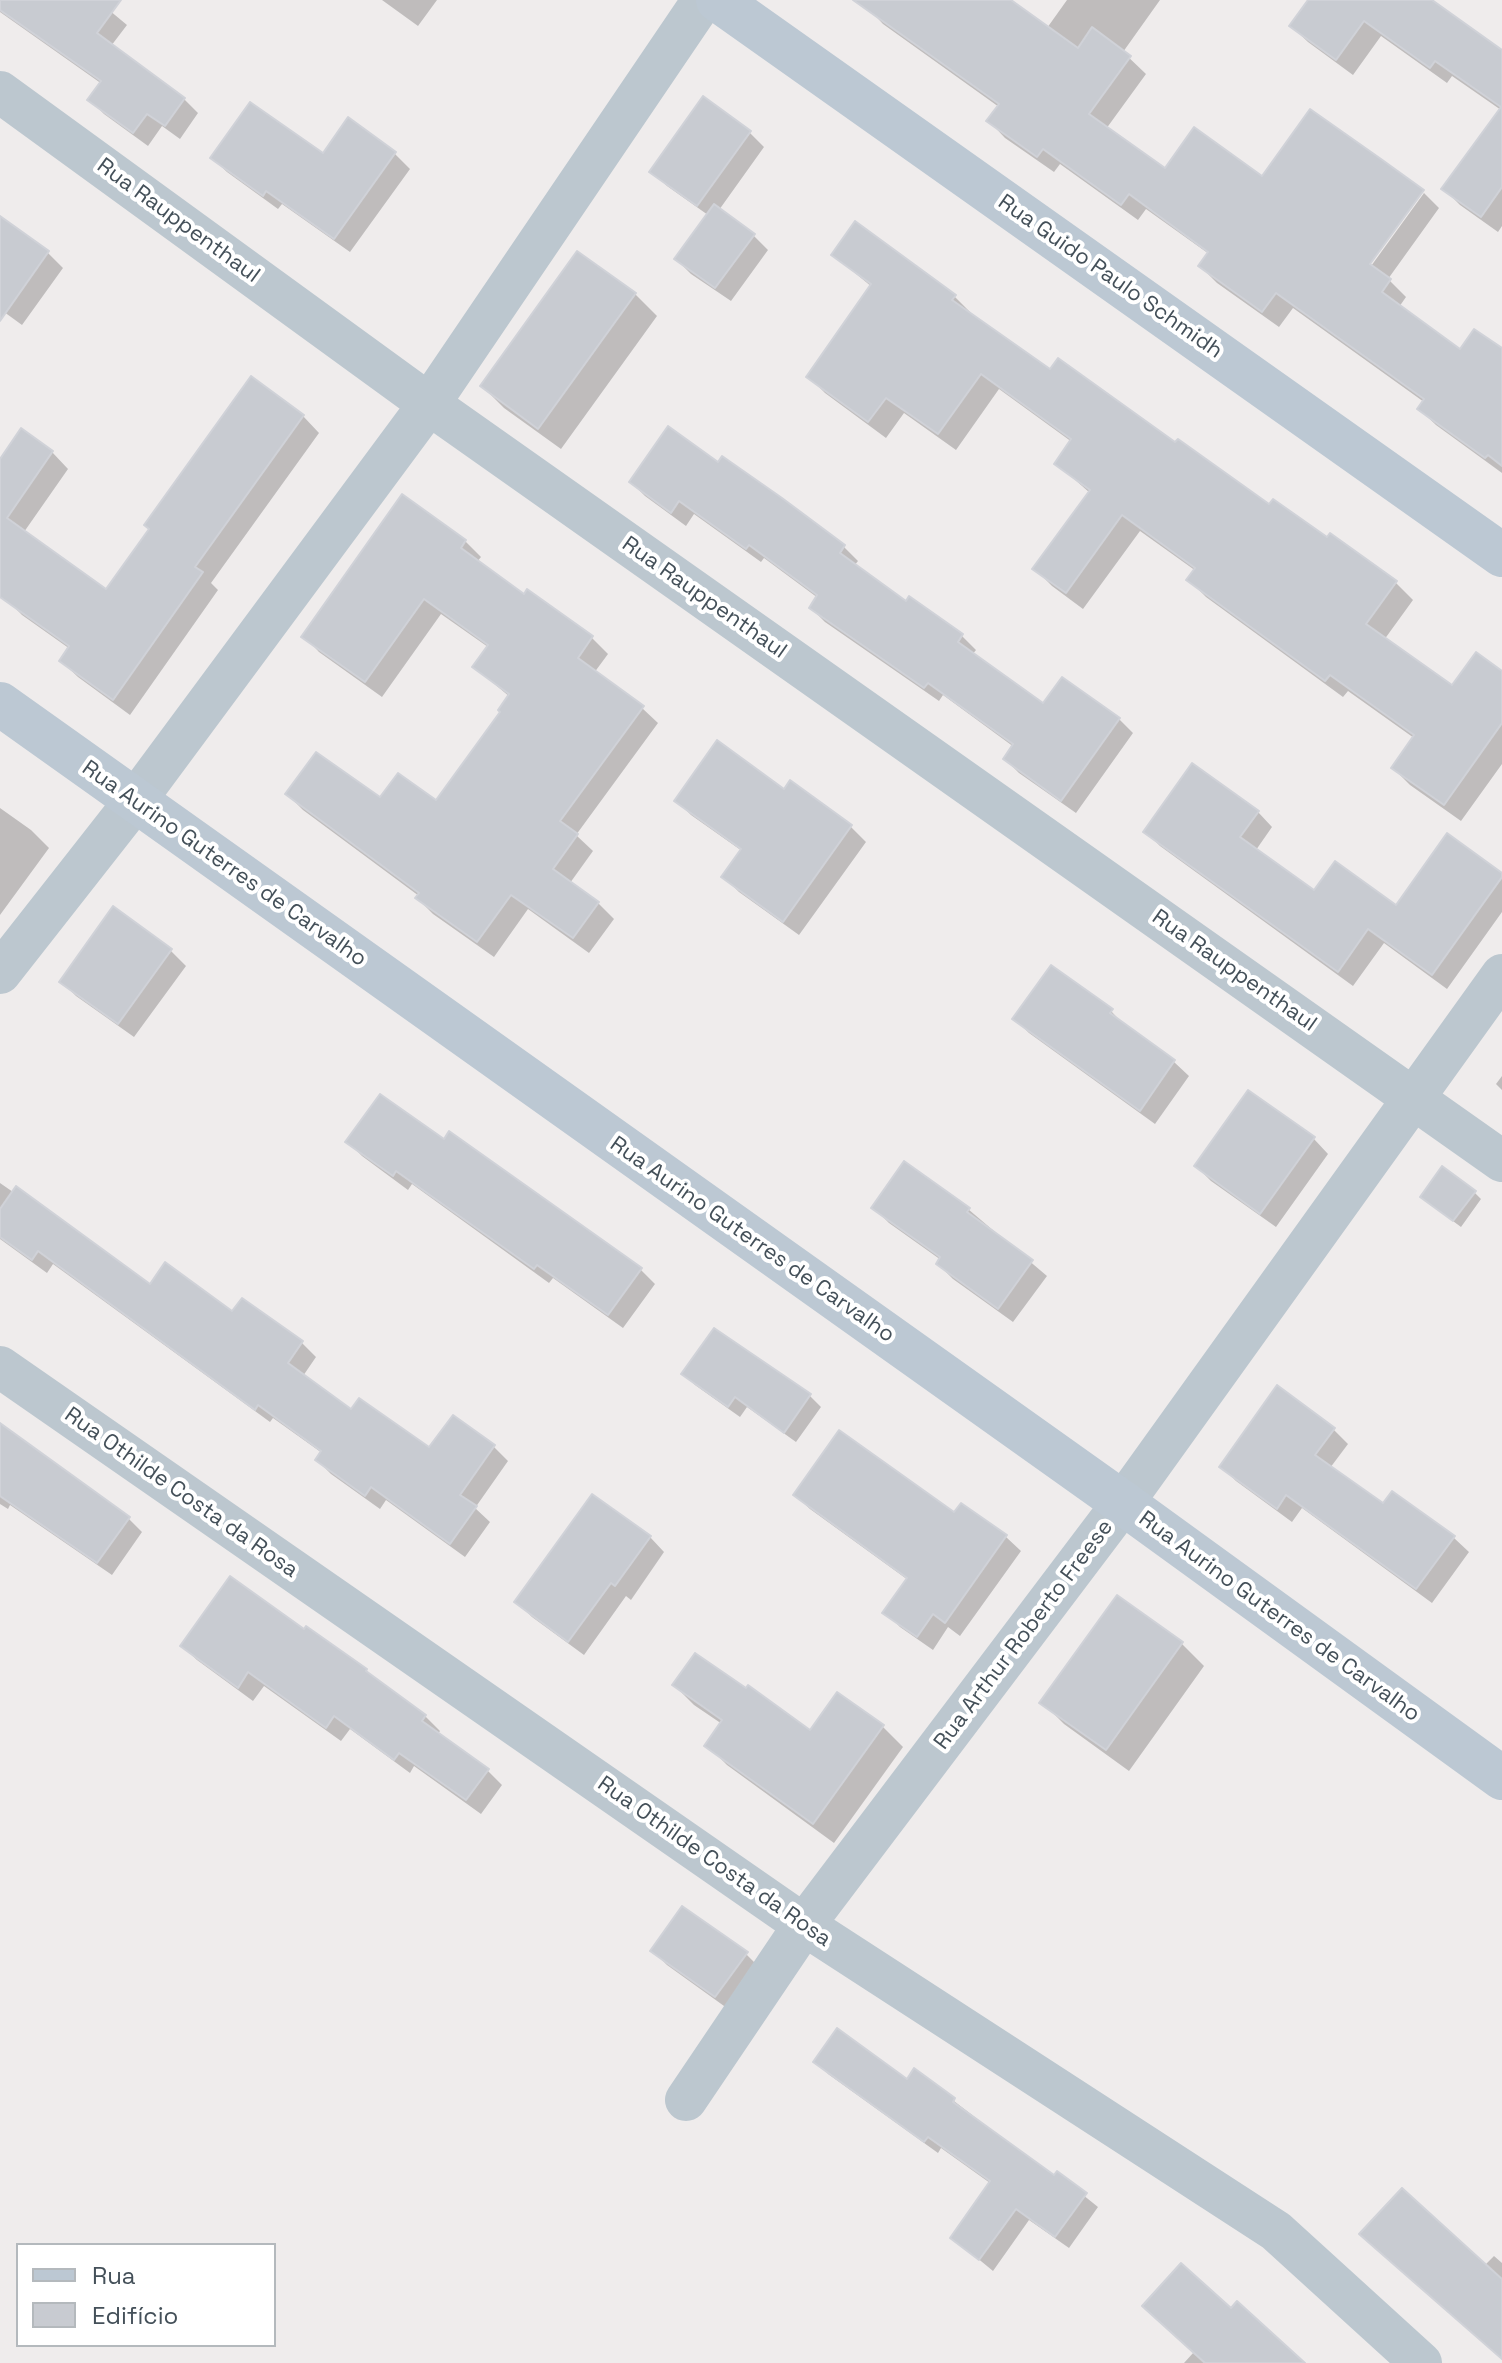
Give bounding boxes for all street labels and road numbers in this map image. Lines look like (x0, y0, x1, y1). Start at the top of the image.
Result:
street label: Rua Rauppenthaul (91, 153, 265, 289)
street label: Rua Guido Paulo Schmidh (993, 189, 1227, 365)
street label: Rua Rauppenthaul (617, 531, 791, 665)
street label: Rua Aurino Guterres de Carvalho (77, 755, 371, 973)
street label: Rua Rauppenthaul (1147, 904, 1321, 1038)
street label: Rua Aurino Guterres de Carvalho (605, 1131, 899, 1349)
street label: Rua Othilde Costa da Rosa (59, 1402, 303, 1584)
street label: Rua Aurino Guterres de Carvalho (1133, 1506, 1425, 1728)
street label: Rua Arthur Roberto Freese (929, 1515, 1119, 1755)
street label: Rua Othilde Costa da Rosa (592, 1771, 836, 1953)

